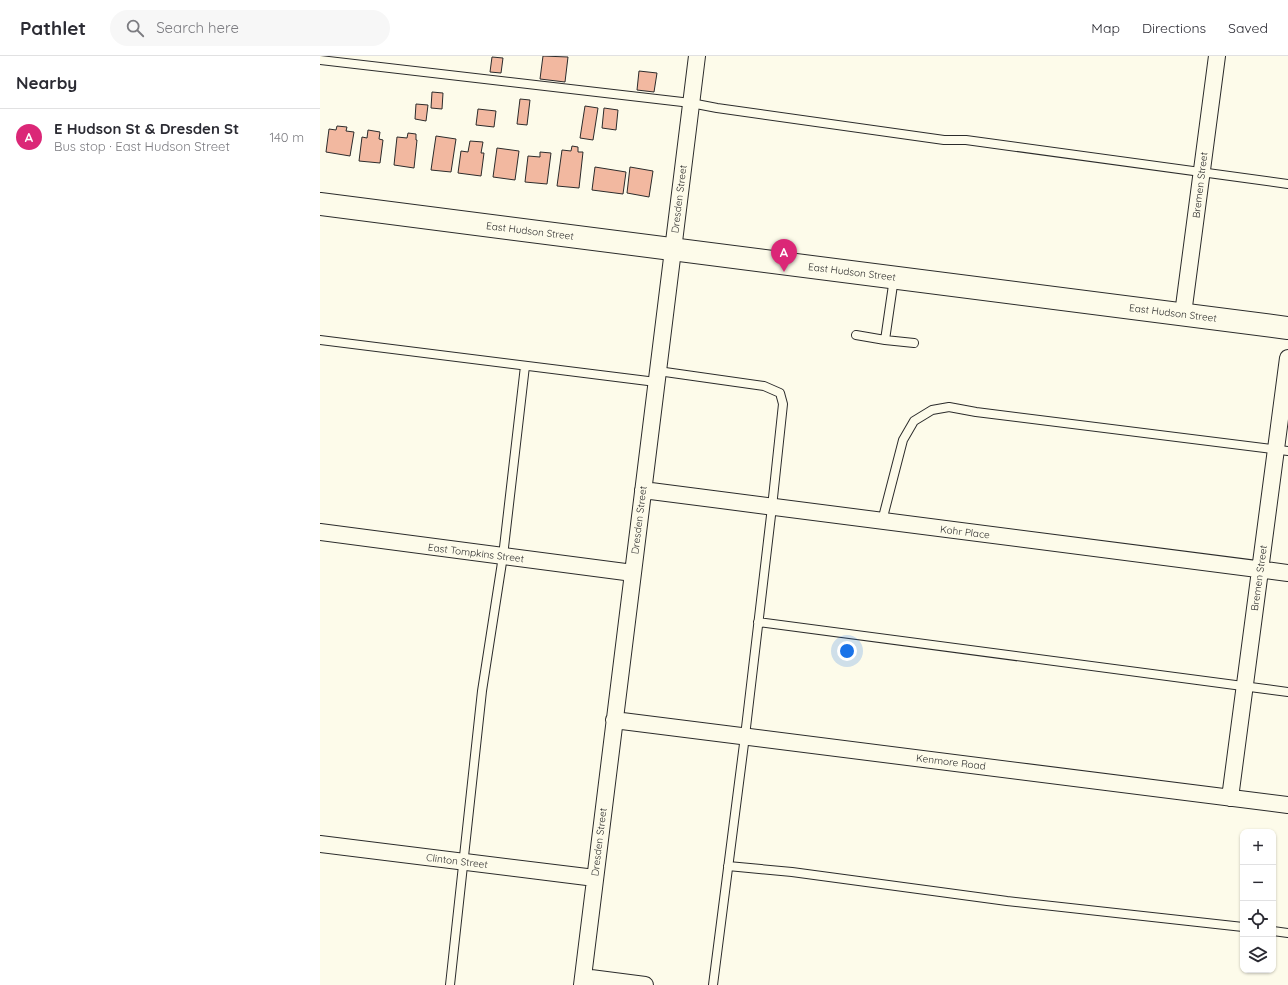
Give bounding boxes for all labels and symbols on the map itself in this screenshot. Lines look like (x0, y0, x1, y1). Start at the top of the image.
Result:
street label: Bremen Street (1190, 151, 1211, 219)
street label: Dresden Street (668, 164, 690, 234)
street label: East Hudson Street (485, 219, 575, 243)
pin: A (771, 239, 797, 272)
street label: East Hudson Street (807, 260, 897, 284)
street label: East Hudson Street (1128, 301, 1218, 325)
street label: Dresden Street (628, 485, 650, 555)
street label: Kohr Place (939, 523, 991, 542)
street label: East Tompkins Street (427, 541, 525, 565)
street label: Bremen Street (1248, 544, 1270, 612)
your location (837, 641, 857, 661)
street label: Kenmore Road (915, 751, 987, 773)
street label: Dresden Street (588, 807, 610, 877)
street label: Clinton Street (425, 851, 489, 871)

